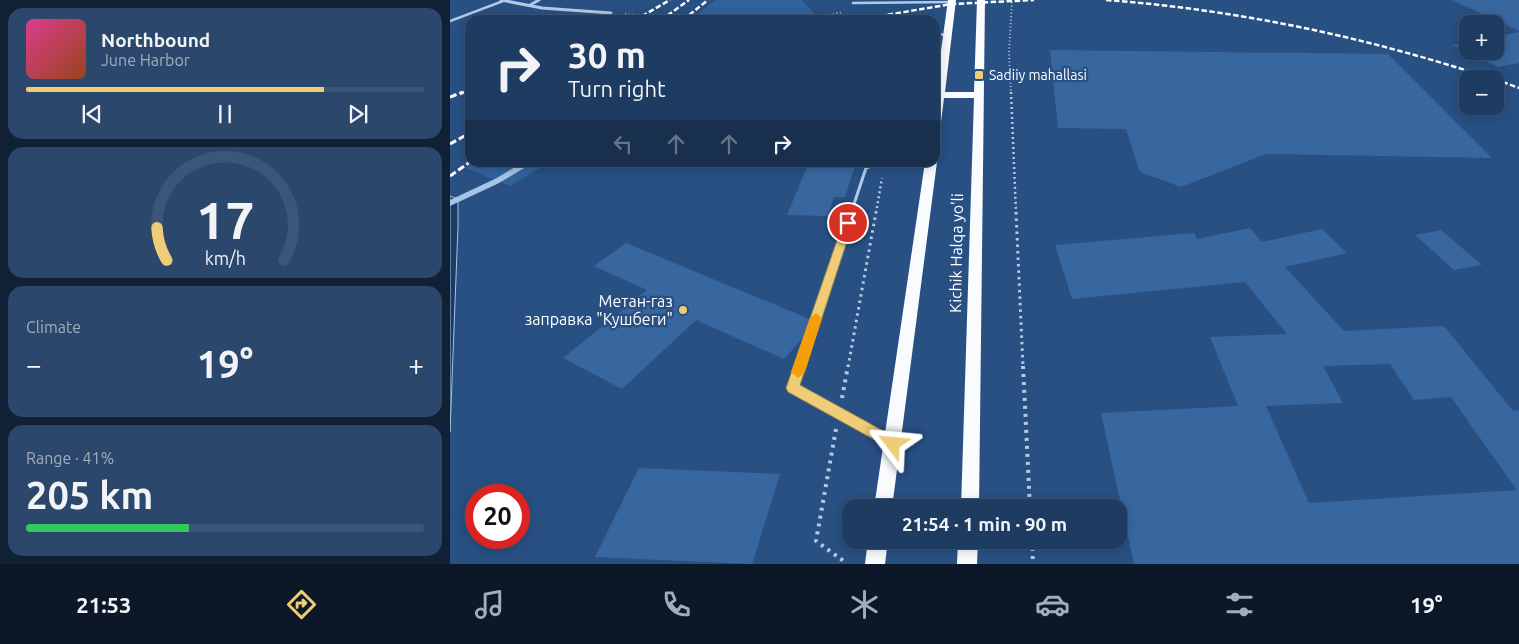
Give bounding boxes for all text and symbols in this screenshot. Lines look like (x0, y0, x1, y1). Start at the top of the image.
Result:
map controls (1459, 15, 1504, 115)
button: + (1459, 15, 1504, 60)
text: Northbound (101, 29, 210, 51)
icon: right (485, 35, 550, 100)
text: 30 m (568, 35, 646, 75)
text: June Harbor (101, 51, 190, 69)
place label: Sadiiy mahallasi (989, 67, 1087, 83)
marker: Sadiiy mahallasi (973, 69, 985, 81)
button: − (1459, 70, 1504, 115)
text: Turn right (568, 76, 666, 101)
icon: previous (78, 100, 106, 128)
icon: pause (211, 100, 239, 128)
icon: next (344, 100, 372, 128)
icon: left (609, 130, 637, 158)
icon: ahead (662, 130, 690, 158)
icon: ahead (715, 130, 743, 158)
icon: right (768, 130, 796, 158)
text: 17 (196, 191, 254, 249)
street label: Kichik Halqa yo'li (946, 193, 966, 313)
pin (827, 202, 869, 244)
icon: arrive (834, 209, 862, 237)
text: km/h (204, 248, 246, 268)
place label: Метан-газ заправка "Кушбеги" (525, 292, 673, 328)
marker: Метан-газ заправка "Кушбеги" (677, 304, 689, 316)
text: Climate (26, 318, 81, 336)
text: 19° (197, 343, 253, 385)
text: − (26, 349, 42, 380)
text: + (408, 349, 424, 380)
position arrow (866, 417, 918, 469)
text: Range · 41% (26, 449, 114, 467)
text: 205 km (26, 474, 153, 516)
speed limit sign: 20 (465, 484, 530, 549)
text: 21:54 · 1 min · 90 m (902, 513, 1067, 535)
icon: directions (284, 587, 319, 622)
icon: music (472, 587, 507, 622)
icon: phone (659, 587, 694, 622)
icon: climate (847, 587, 882, 622)
icon: car (1035, 587, 1070, 622)
icon: filters (1222, 587, 1257, 622)
text: 21:53 (76, 592, 131, 617)
text: 19° (1410, 592, 1443, 617)

